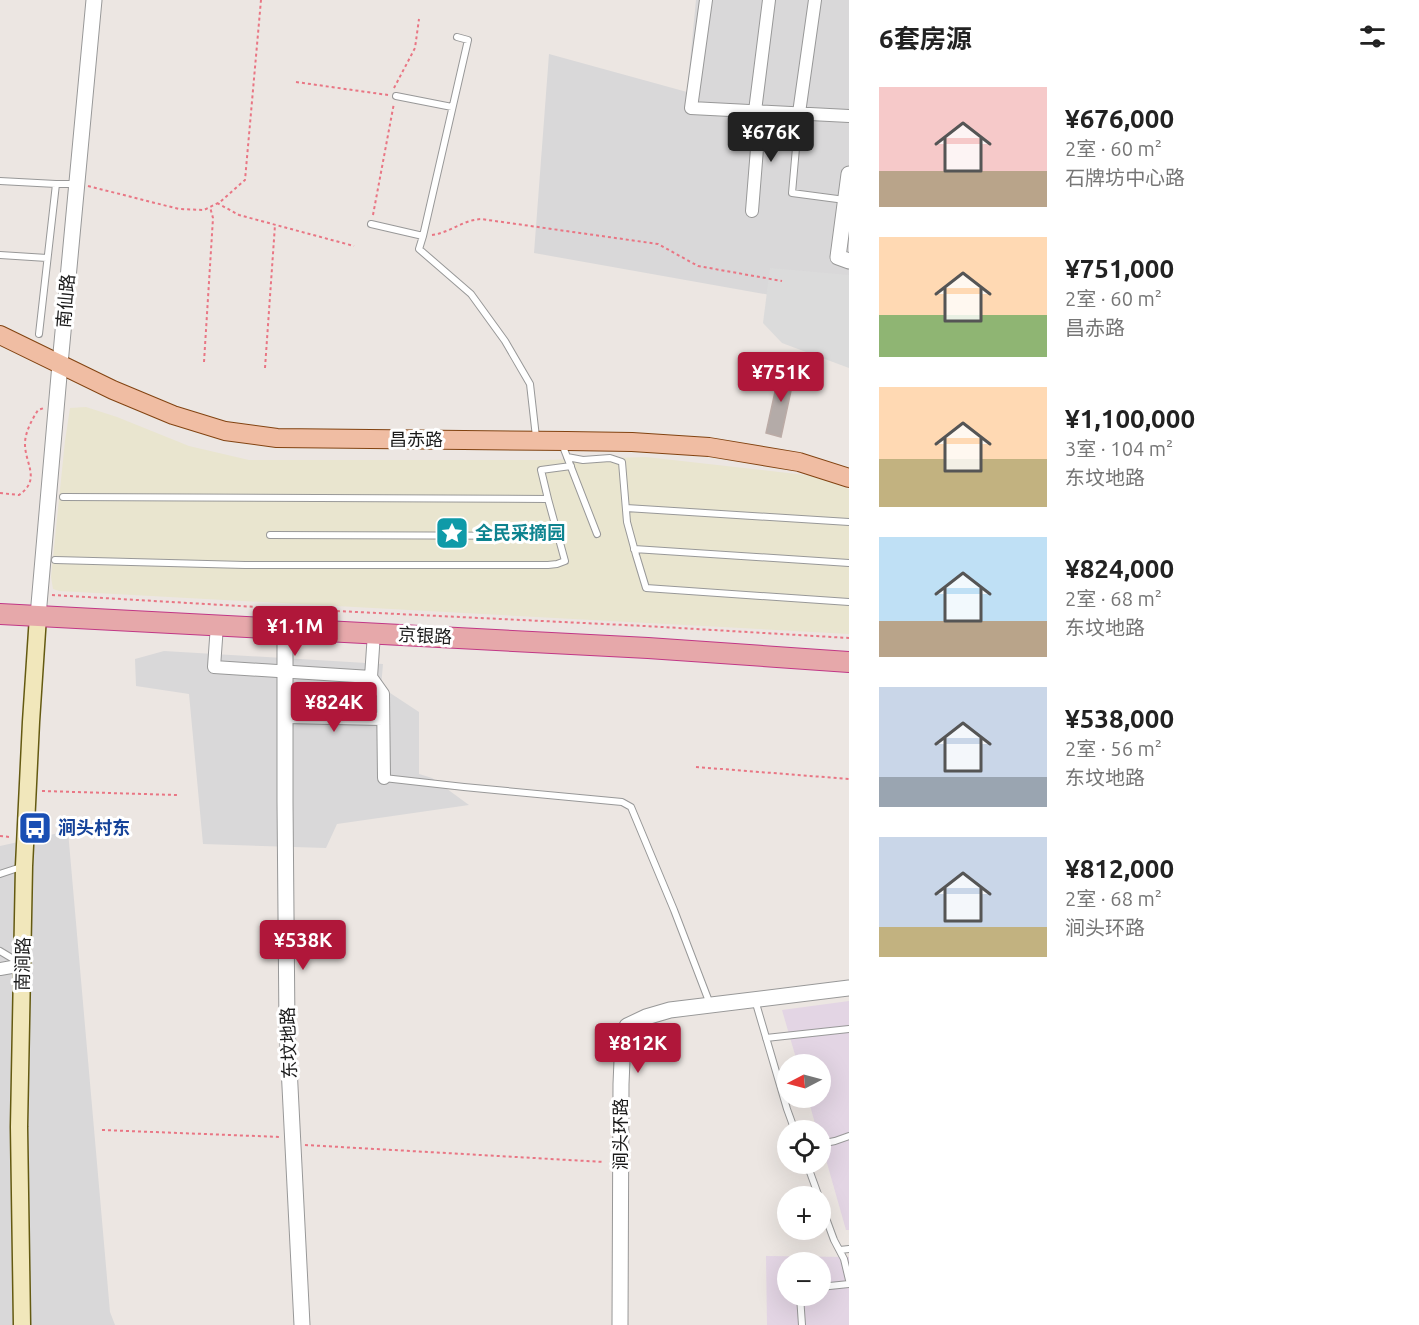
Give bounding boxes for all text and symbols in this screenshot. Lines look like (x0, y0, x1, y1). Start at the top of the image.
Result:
icon: filters (1356, 20, 1389, 53)
text: 6套房源 (879, 24, 972, 53)
text: ¥676,000 (1065, 104, 1174, 133)
icon: home (927, 111, 999, 183)
pin: ¥676K (729, 112, 813, 163)
text: ¥676K (742, 120, 800, 143)
text: 2室 · 60 m² (1065, 137, 1162, 160)
text: 石牌坊中心路 (1065, 166, 1185, 189)
text: ¥751,000 (1065, 254, 1174, 283)
icon: home (927, 261, 999, 333)
street label: 南仙路 (53, 273, 77, 329)
text: 2室 · 60 m² (1065, 287, 1162, 310)
text: 昌赤路 (1065, 316, 1125, 339)
pin: ¥751K (739, 352, 823, 403)
text: ¥751K (752, 360, 810, 383)
text: ¥1,100,000 (1065, 404, 1195, 433)
icon: home (927, 411, 999, 483)
street label: 昌赤路 (389, 429, 443, 449)
text: 3室 · 104 m² (1065, 437, 1173, 460)
text: 东坟地路 (1065, 466, 1145, 489)
place icon: 全民采摘园 (434, 515, 470, 551)
place label: 全民采摘园 (475, 522, 565, 542)
text: ¥824,000 (1065, 554, 1174, 583)
icon: home (927, 561, 999, 633)
text: 2室 · 68 m² (1065, 587, 1162, 610)
pin: ¥1.1M (253, 606, 337, 657)
text: ¥1.1M (267, 614, 323, 637)
text: 东坟地路 (1065, 616, 1145, 639)
street label: 京银路 (398, 624, 453, 646)
pin: ¥824K (292, 682, 376, 733)
text: ¥824K (305, 690, 363, 713)
text: ¥538,000 (1065, 704, 1174, 733)
icon: home (927, 711, 999, 783)
text: 2室 · 56 m² (1065, 737, 1162, 760)
text: 东坟地路 (1065, 766, 1145, 789)
bus stop icon: 涧头村东 (17, 810, 53, 846)
place label: 涧头村东 (58, 817, 130, 837)
text: ¥812,000 (1065, 854, 1174, 883)
icon: home (927, 861, 999, 933)
text: 2室 · 68 m² (1065, 887, 1162, 910)
text: 涧头环路 (1065, 916, 1145, 939)
pin: ¥538K (261, 920, 345, 971)
text: ¥538K (274, 928, 332, 951)
street label: 南涧路 (12, 937, 32, 991)
street label: 东坟地路 (277, 1007, 299, 1079)
pin: ¥812K (596, 1023, 680, 1074)
text: ¥812K (609, 1031, 667, 1054)
north arrow (777, 1054, 831, 1108)
map controls (777, 1054, 831, 1306)
street label: 涧头环路 (610, 1098, 630, 1170)
button: locate (777, 1120, 831, 1174)
button: + (777, 1186, 831, 1240)
button: − (777, 1252, 831, 1306)

